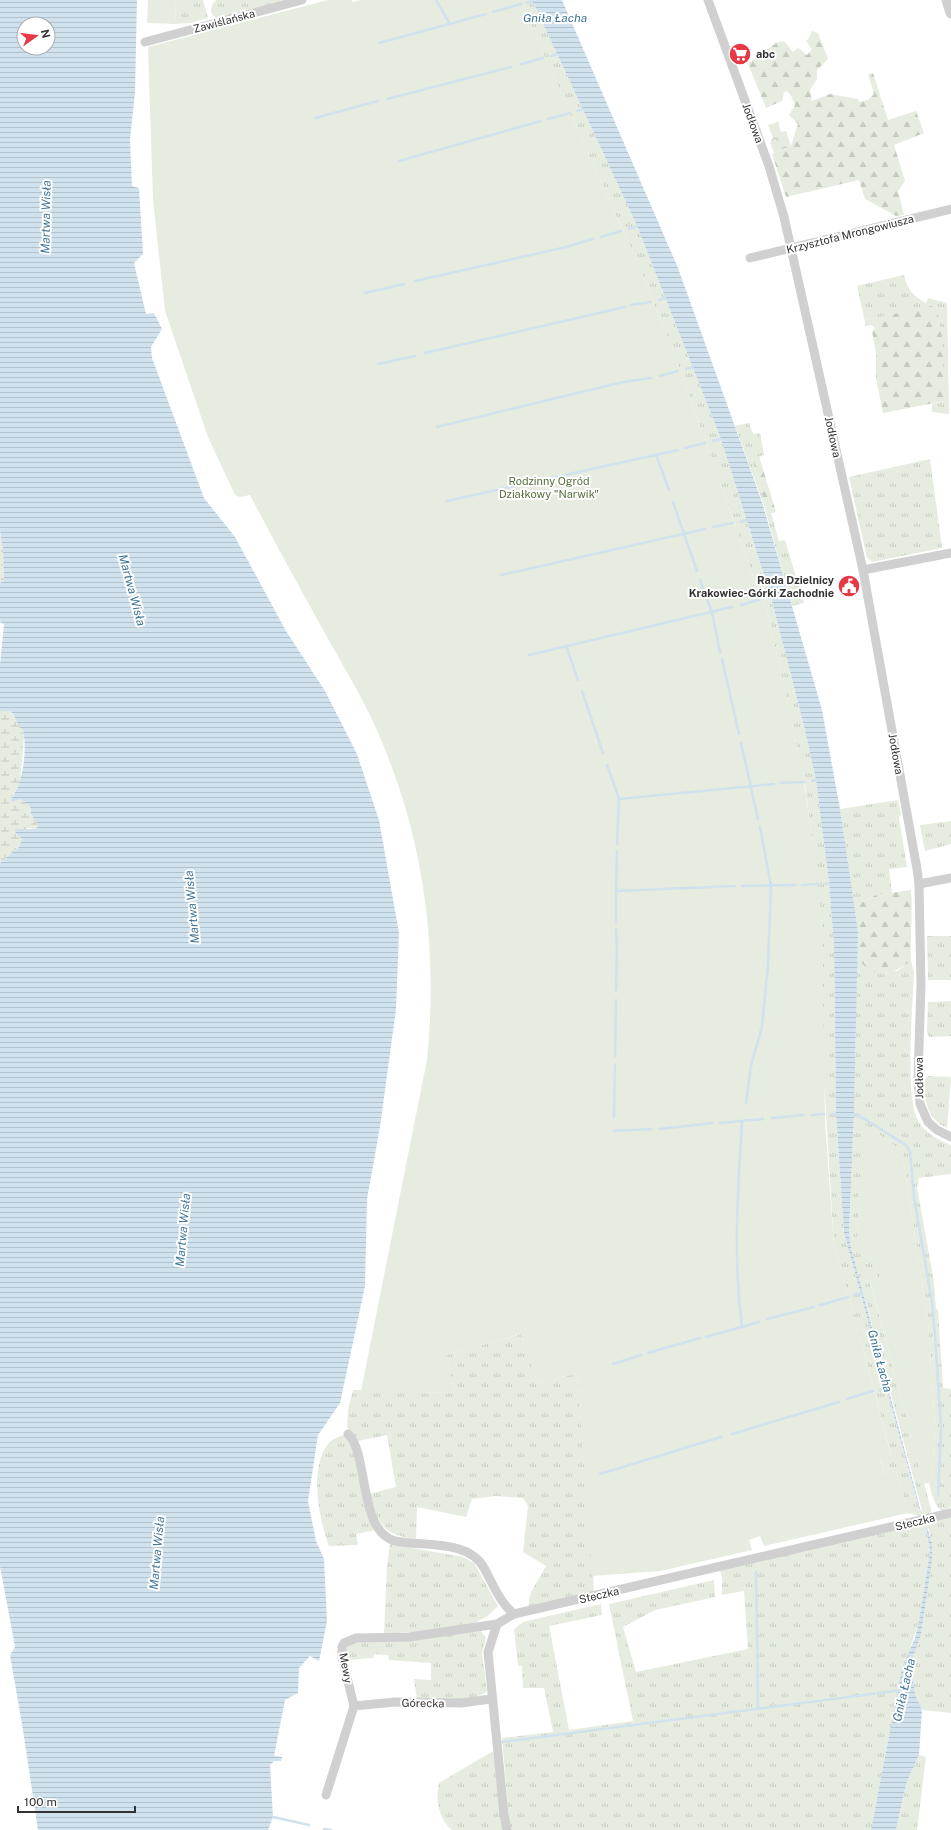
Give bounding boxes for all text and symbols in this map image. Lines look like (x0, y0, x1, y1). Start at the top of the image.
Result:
street label: Zawiślańska (192, 7, 256, 35)
water label: Gniła Łacha (523, 11, 587, 25)
north arrow (16, 16, 56, 56)
text: N (39, 28, 53, 39)
supermarket icon: abc (727, 41, 753, 67)
place label: abc (756, 48, 775, 60)
street label: Jodłowa (740, 101, 766, 145)
water label: Martwa Wisła (38, 180, 54, 254)
street label: Krzysztofa Mrongowiusza (785, 212, 915, 256)
street label: Jodłowa (823, 415, 843, 459)
park label: Rodzinny Ogród Działkowy "Narwik" (499, 475, 599, 500)
water label: Martwa Wisła (116, 553, 148, 627)
public building icon: Rada Dzielnicy Krakowiec-Górki Zachodnie (836, 573, 862, 599)
place label: Rada Dzielnicy Krakowiec-Górki Zachodnie (689, 574, 835, 599)
street label: Jodłowa (886, 733, 906, 775)
water label: Martwa Wisła (182, 870, 202, 944)
street label: Jodłowa (913, 1057, 925, 1099)
water label: Martwa Wisła (173, 1193, 193, 1267)
water label: Gniła Łacha (865, 1328, 895, 1394)
street label: Steczka (894, 1511, 936, 1533)
water label: Martwa Wisła (147, 1516, 167, 1590)
street label: Steczka (578, 1585, 620, 1605)
street label: Mewy (337, 1652, 355, 1684)
water label: Gniła Łacha (890, 1657, 918, 1723)
street label: Górecka (402, 1697, 444, 1709)
scale bar (18, 1788, 135, 1814)
text: 100 m (24, 1795, 57, 1809)

